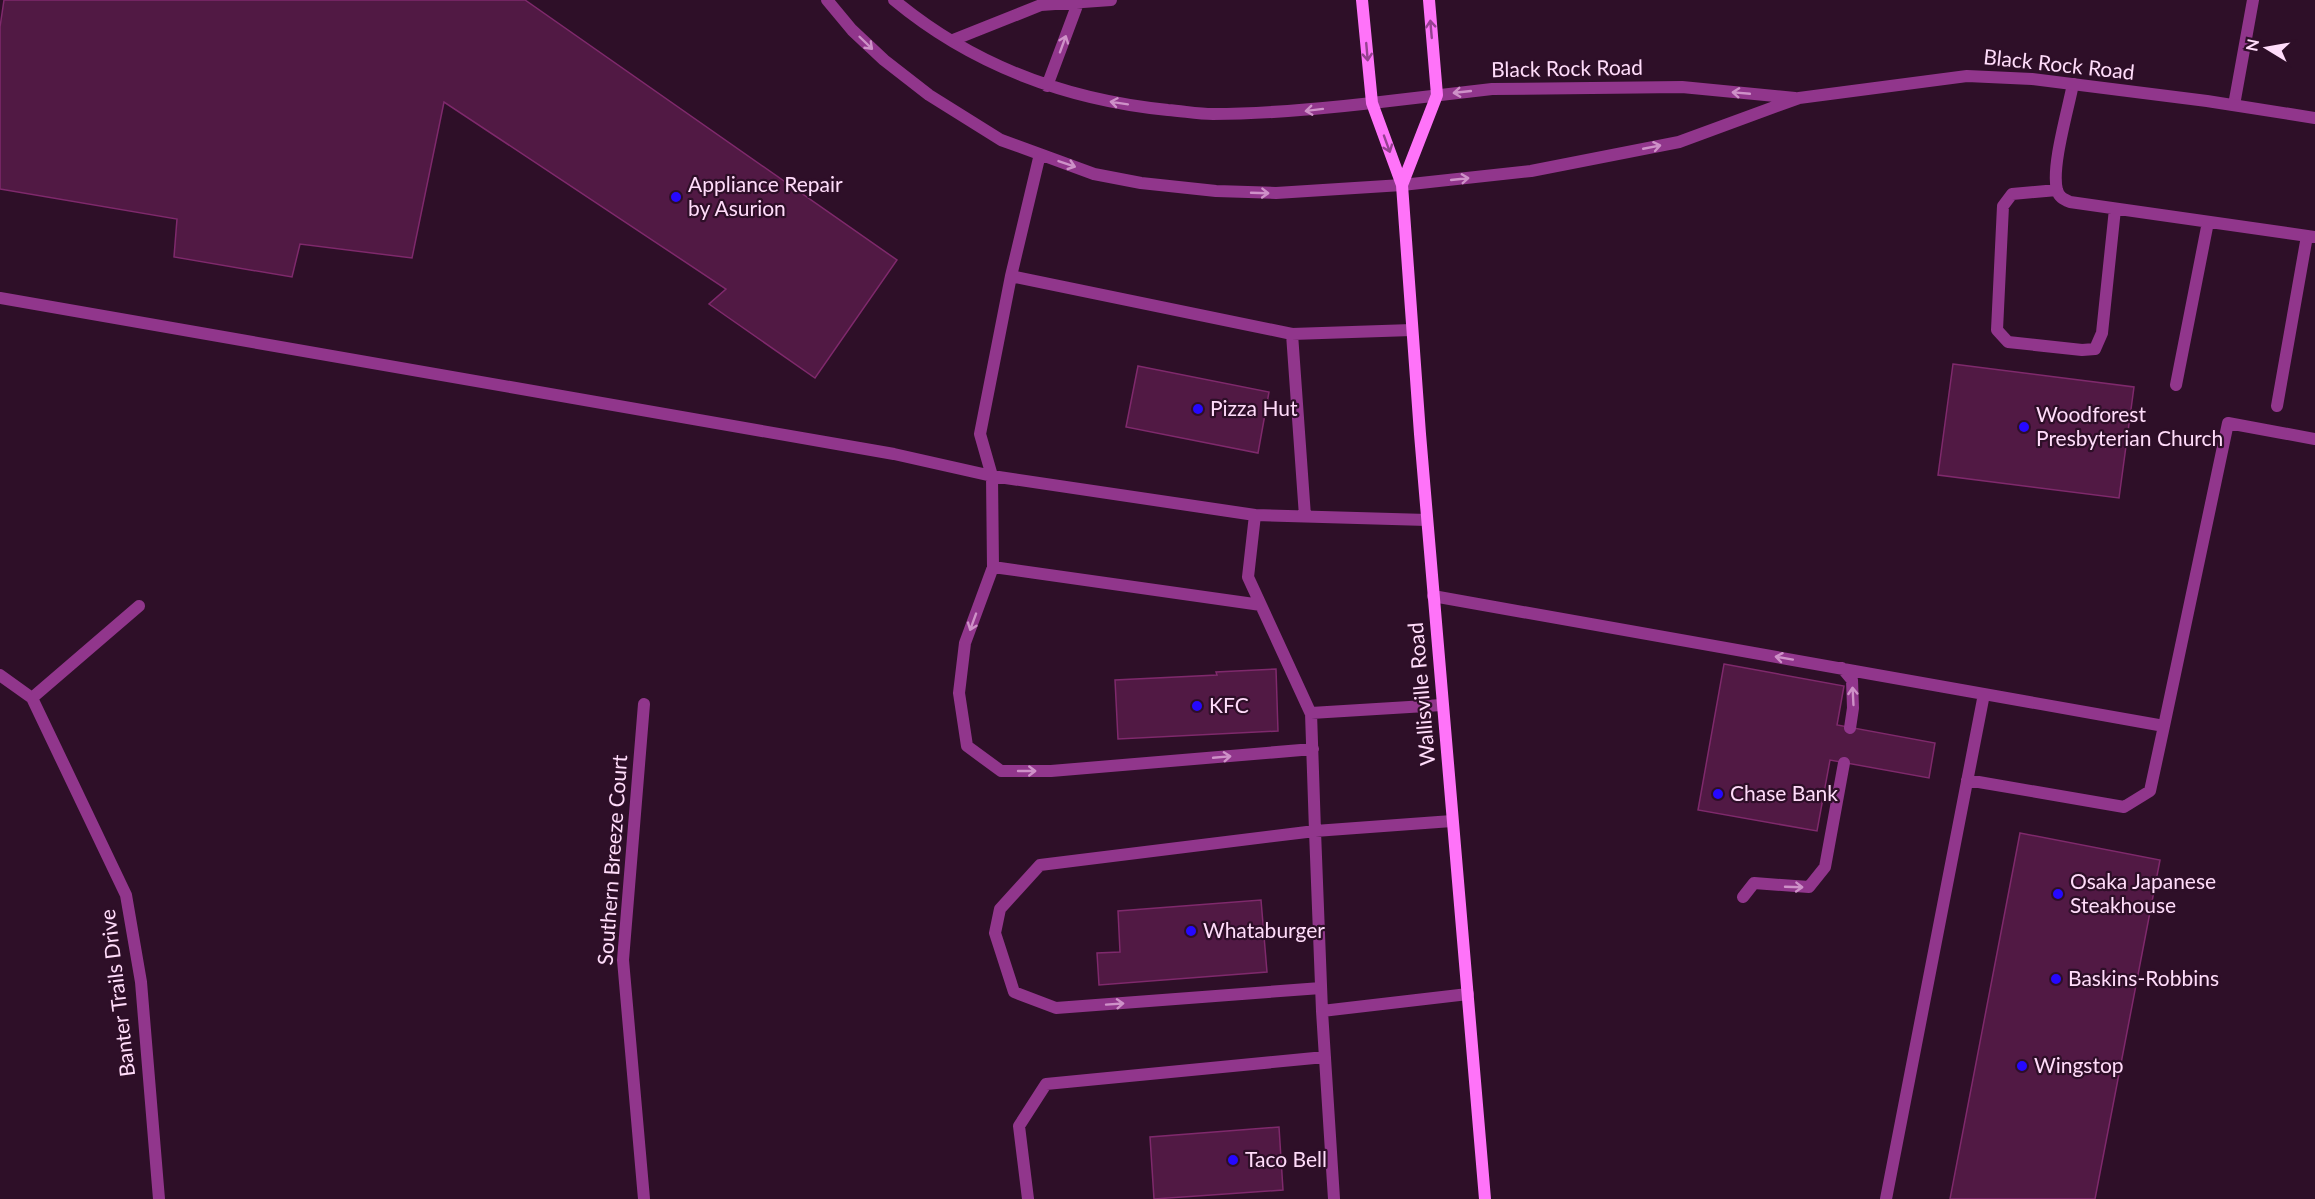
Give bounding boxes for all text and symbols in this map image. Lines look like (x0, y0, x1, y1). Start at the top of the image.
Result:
north arrow (2237, 18, 2297, 78)
one-way arrow (1425, 19, 1436, 39)
one-way arrow (1058, 35, 1069, 54)
one-way arrow (859, 36, 874, 51)
text: N (2241, 37, 2262, 53)
one-way arrow (1362, 41, 1373, 61)
street label: Black Rock Road (1982, 43, 2136, 84)
street label: Black Rock Road (1491, 54, 1643, 81)
one-way arrow (1453, 87, 1473, 98)
one-way arrow (1731, 87, 1751, 98)
one-way arrow (1110, 97, 1130, 108)
one-way arrow (1304, 105, 1324, 116)
one-way arrow (1382, 134, 1393, 153)
one-way arrow (1642, 141, 1661, 152)
one-way arrow (1058, 160, 1076, 171)
place label: Appliance Repair by Asurion (688, 171, 843, 220)
one-way arrow (1449, 173, 1469, 184)
one-way arrow (1249, 187, 1269, 198)
marker: Appliance Repair by Asurion (669, 190, 683, 204)
place label: Pizza Hut (1210, 395, 1298, 420)
place label: Woodforest Presbyterian Church (2036, 401, 2223, 450)
marker: Pizza Hut (1191, 402, 1205, 416)
marker: Woodforest Presbyterian Church (2017, 420, 2031, 434)
one-way arrow (967, 612, 978, 631)
street label: Wallisville Road (1402, 621, 1439, 767)
one-way arrow (1775, 652, 1794, 663)
one-way arrow (1847, 687, 1858, 707)
place label: KFC (1209, 692, 1249, 717)
marker: KFC (1190, 699, 1204, 713)
one-way arrow (1211, 751, 1231, 762)
street label: Southern Breeze Court (592, 753, 631, 966)
one-way arrow (1017, 765, 1037, 777)
place label: Chase Bank (1730, 780, 1838, 805)
marker: Chase Bank (1711, 787, 1725, 801)
place label: Osaka Japanese Steakhouse (2070, 868, 2216, 917)
one-way arrow (1784, 881, 1804, 892)
marker: Osaka Japanese Steakhouse (2051, 887, 2065, 901)
street label: Banter Trails Drive (94, 908, 139, 1078)
place label: Whataburger (1203, 917, 1325, 942)
marker: Whataburger (1184, 924, 1198, 938)
place label: Baskins-Robbins (2068, 965, 2219, 990)
marker: Baskins-Robbins (2049, 972, 2063, 986)
one-way arrow (1104, 998, 1124, 1009)
place label: Wingstop (2034, 1052, 2124, 1077)
marker: Wingstop (2015, 1059, 2029, 1073)
place label: Taco Bell (1245, 1146, 1327, 1171)
marker: Taco Bell (1226, 1153, 1240, 1167)

